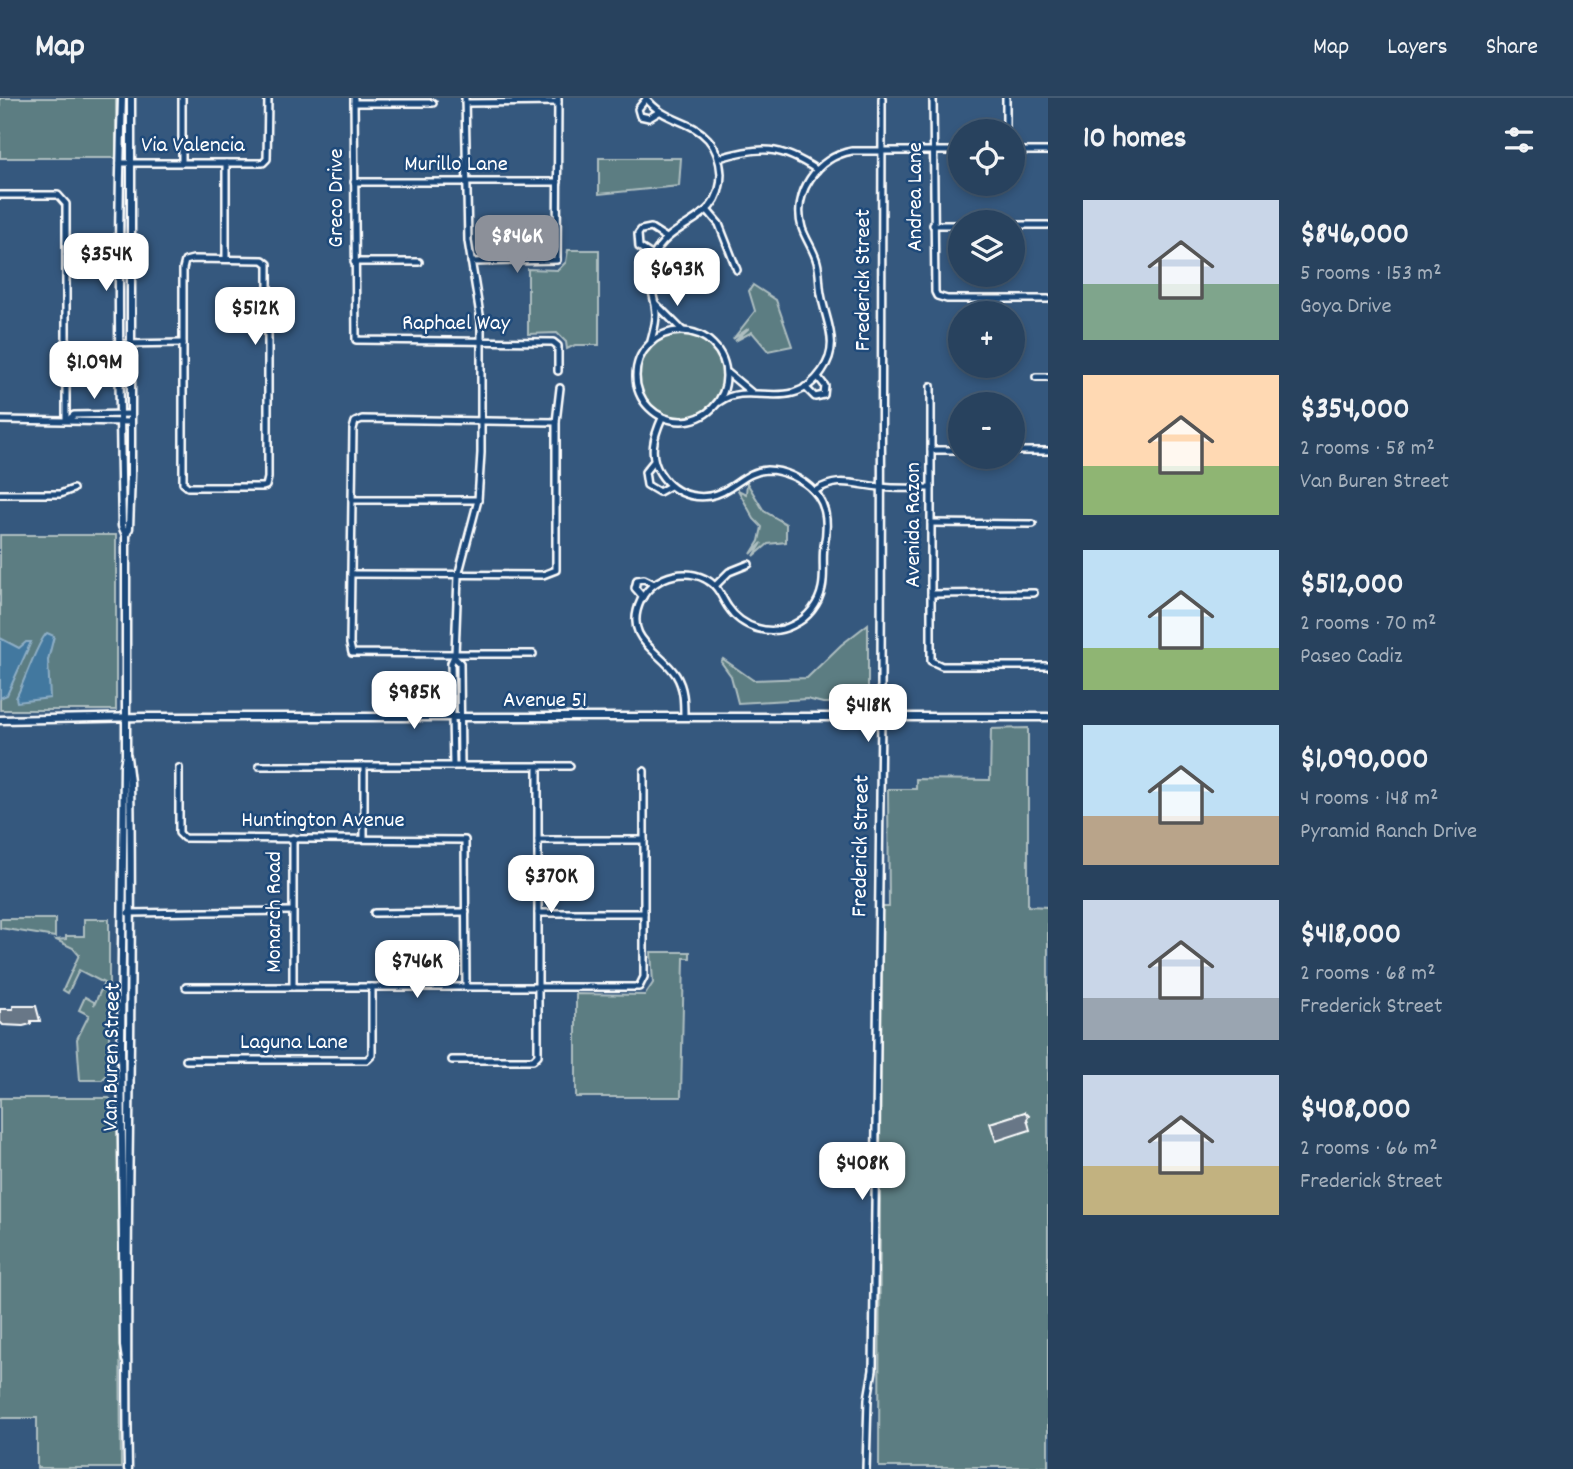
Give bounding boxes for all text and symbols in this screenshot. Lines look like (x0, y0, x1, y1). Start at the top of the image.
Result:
text: Map (35, 25, 85, 72)
text: Map (1313, 31, 1349, 65)
text: Layers (1387, 31, 1448, 65)
text: Share (1486, 31, 1538, 65)
map controls (948, 119, 1025, 469)
button: locate (948, 119, 1025, 196)
text: 10 homes (1083, 119, 1186, 162)
icon: filters (1500, 121, 1538, 159)
street label: Via Valencia (141, 130, 246, 163)
street label: Andrea Lane (900, 142, 933, 252)
street label: Greco Drive (321, 148, 354, 248)
street label: Murillo Lane (404, 149, 508, 182)
street label: Frederick Street (848, 209, 881, 351)
button: layers (948, 210, 1025, 287)
text: $846,000 (1300, 215, 1409, 258)
pin: $846K (468, 216, 566, 275)
text: $846K (491, 221, 543, 254)
icon: home (1139, 228, 1223, 312)
pin: $354K (57, 234, 155, 293)
text: $354K (80, 239, 132, 272)
pin: $693K (628, 248, 726, 308)
text: $693K (650, 254, 704, 287)
text: 5 rooms · 153 m² (1300, 258, 1442, 291)
pin: $512K (206, 288, 304, 347)
text: Goya Drive (1300, 291, 1392, 324)
text: $512K (231, 293, 279, 326)
button: + (948, 301, 1025, 378)
street label: Raphael Way (402, 308, 511, 341)
pin: $1.09M (37, 342, 151, 401)
text: $1.09M (65, 347, 123, 380)
text: $354,000 (1300, 390, 1410, 433)
button: − (948, 392, 1025, 469)
icon: home (1139, 403, 1223, 487)
text: 2 rooms · 58 m² (1300, 433, 1435, 466)
street label: Avenida Razon (898, 462, 931, 588)
text: Van Buren Street (1300, 466, 1449, 499)
text: $512,000 (1300, 565, 1404, 608)
icon: home (1139, 578, 1223, 662)
text: 2 rooms · 70 m² (1300, 608, 1436, 641)
text: Paseo Cadiz (1300, 641, 1402, 674)
pin: $985K (365, 672, 463, 731)
text: $985K (388, 677, 440, 710)
pin: $418K (819, 684, 917, 744)
street label: Avenue 51 (503, 685, 587, 718)
text: $418K (845, 690, 891, 723)
text: $1,090,000 (1300, 740, 1429, 783)
icon: home (1139, 753, 1223, 837)
street label: Frederick Street (844, 775, 880, 917)
text: 4 rooms · 148 m² (1300, 783, 1438, 816)
street label: Huntington Avenue (241, 805, 405, 838)
text: Pyramid Ranch Drive (1300, 816, 1477, 849)
street label: Monarch Road (259, 851, 292, 973)
pin: $370K (502, 856, 600, 915)
text: $370K (524, 861, 578, 894)
text: $418,000 (1300, 915, 1401, 958)
icon: home (1139, 928, 1223, 1012)
pin: $746K (368, 940, 466, 1000)
text: $746K (391, 946, 443, 979)
text: 2 rooms · 68 m² (1300, 958, 1436, 991)
street label: Van Buren Street (95, 982, 131, 1132)
text: Frederick Street (1300, 991, 1442, 1024)
street label: Laguna Lane (240, 1027, 348, 1060)
text: $408,000 (1300, 1090, 1411, 1133)
icon: home (1139, 1103, 1223, 1187)
text: 2 rooms · 66 m² (1300, 1133, 1438, 1166)
pin: $408K (813, 1142, 911, 1202)
text: $408K (835, 1148, 889, 1181)
text: Frederick Street (1300, 1166, 1442, 1199)

